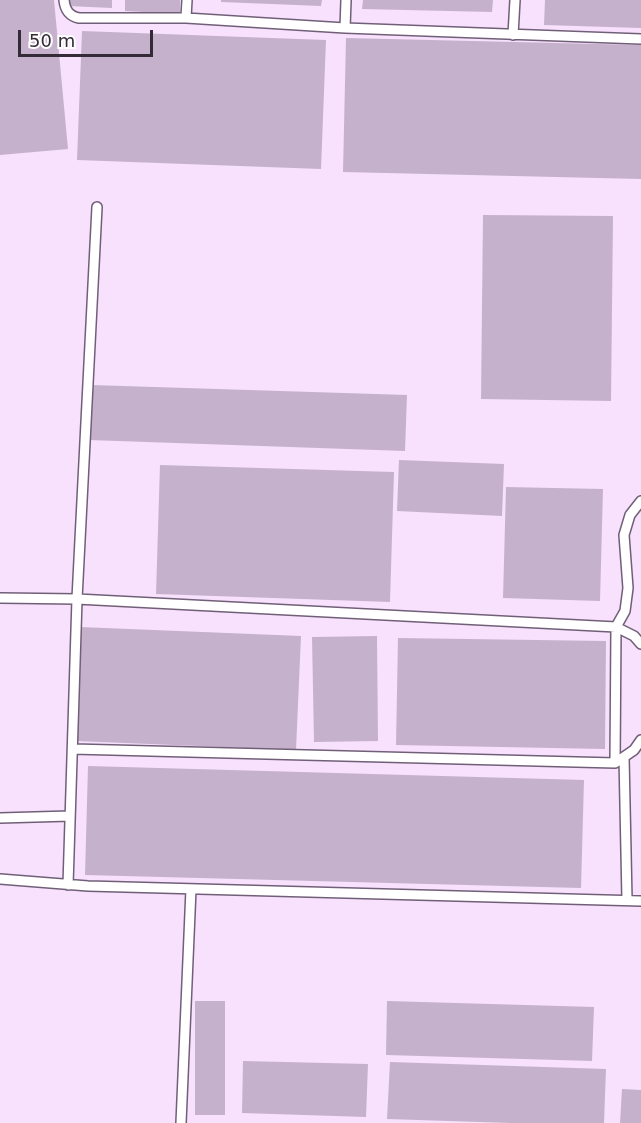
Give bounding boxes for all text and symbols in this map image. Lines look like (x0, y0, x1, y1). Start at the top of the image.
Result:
scale bar (21, 18, 156, 56)
text: 50 m (29, 30, 75, 51)

